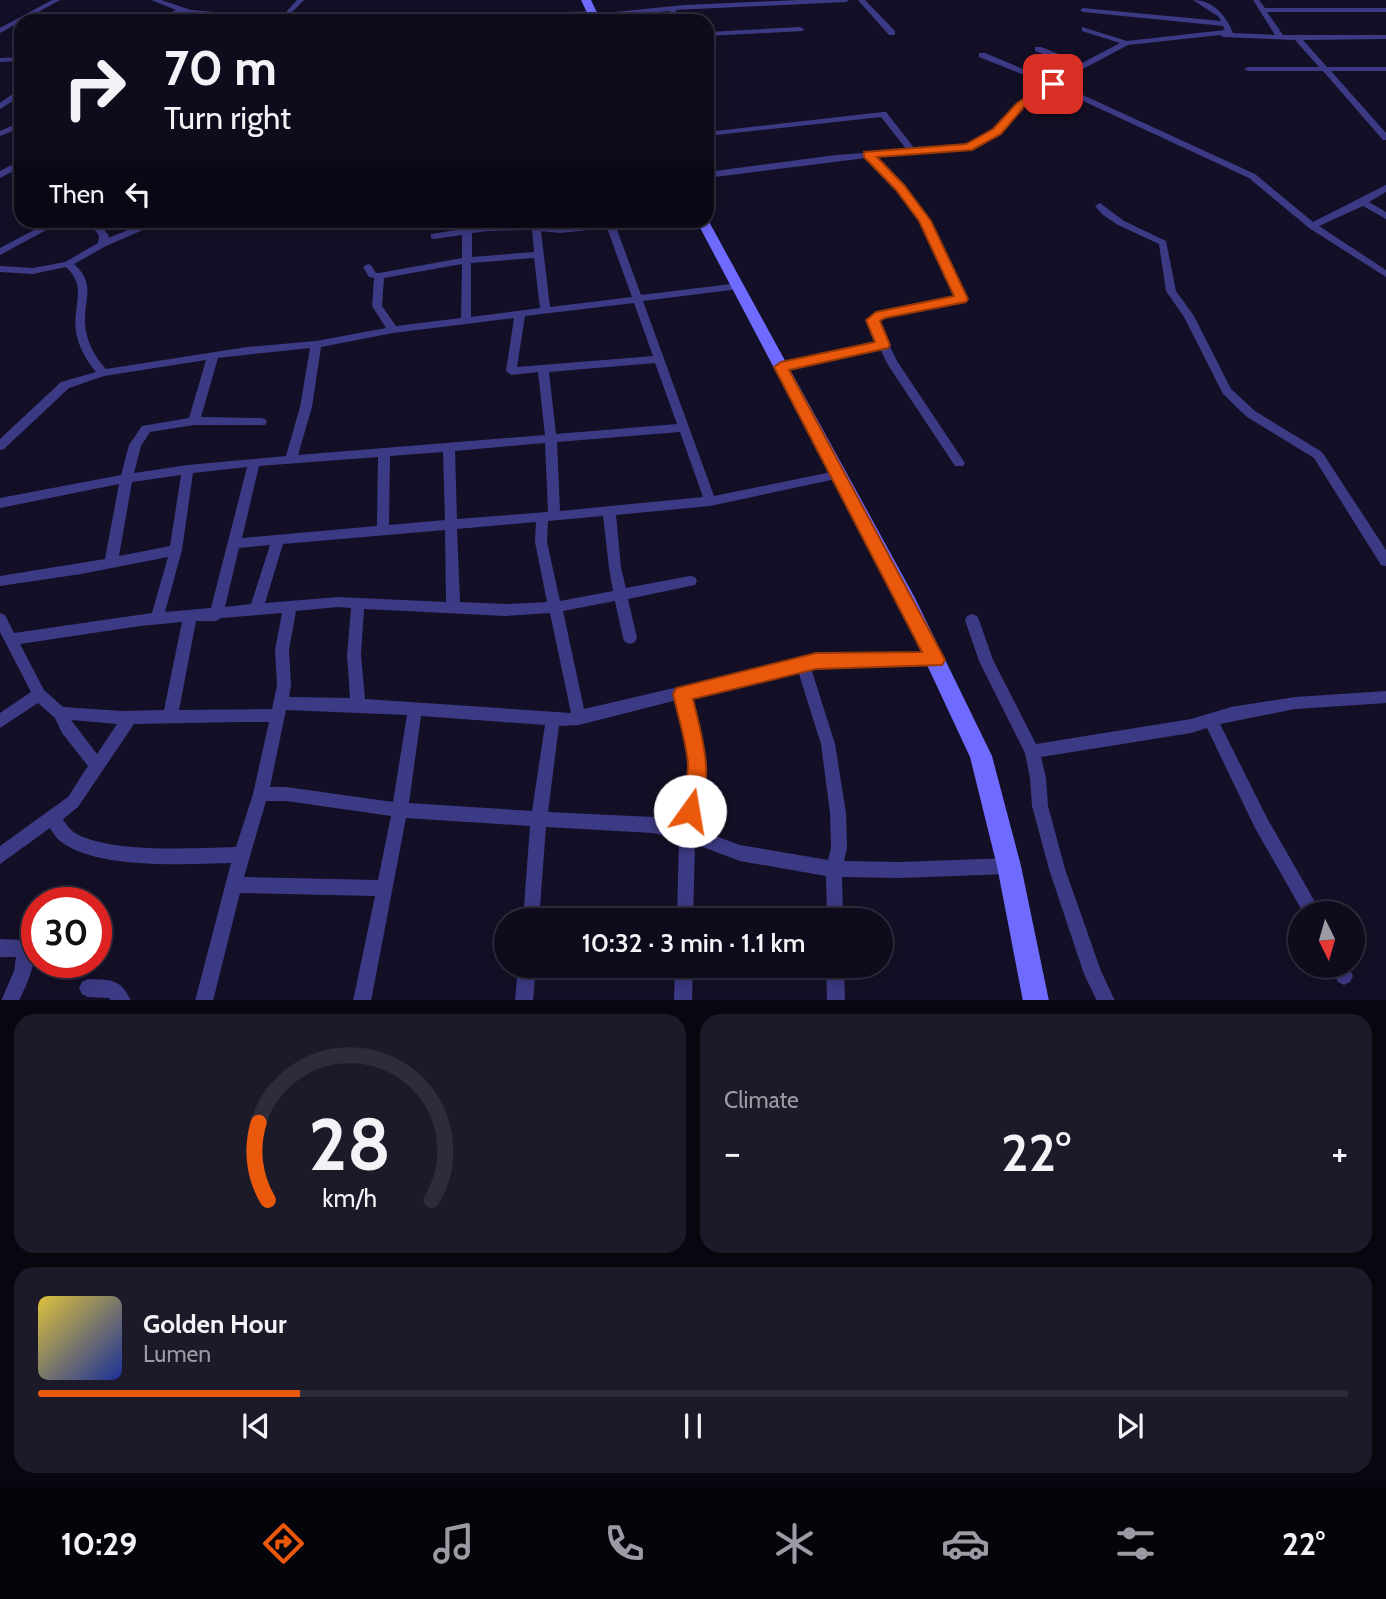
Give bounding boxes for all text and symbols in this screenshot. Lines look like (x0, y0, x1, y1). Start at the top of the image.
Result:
text: 70 m (164, 38, 277, 97)
icon: right (49, 42, 140, 133)
pin (1023, 54, 1083, 114)
icon: arrive (1034, 65, 1072, 103)
text: Turn right (164, 98, 291, 137)
icon: left (119, 175, 157, 213)
text: Then (49, 178, 105, 210)
position arrow (653, 774, 727, 848)
speed limit sign: 30 (21, 887, 112, 978)
north arrow (1288, 901, 1365, 978)
map controls (1288, 901, 1365, 978)
text: 10:32 · 3 min · 1.1 km (582, 927, 805, 959)
text: Climate (724, 1086, 799, 1114)
text: 28 (309, 1100, 391, 1188)
text: 22° (1001, 1121, 1071, 1184)
text: − (724, 1129, 741, 1176)
text: + (1331, 1129, 1348, 1176)
text: km/h (323, 1182, 377, 1212)
text: Golden Hour (143, 1308, 286, 1340)
text: Lumen (143, 1340, 211, 1368)
icon: previous (237, 1407, 275, 1445)
icon: pause (674, 1407, 712, 1445)
icon: next (1111, 1407, 1149, 1445)
icon: directions (259, 1519, 308, 1568)
icon: music (429, 1519, 478, 1568)
icon: phone (600, 1519, 649, 1568)
icon: climate (770, 1519, 819, 1568)
icon: car (941, 1519, 990, 1568)
icon: filters (1111, 1519, 1160, 1568)
text: 10:29 (61, 1524, 137, 1563)
text: 22° (1282, 1524, 1325, 1563)

